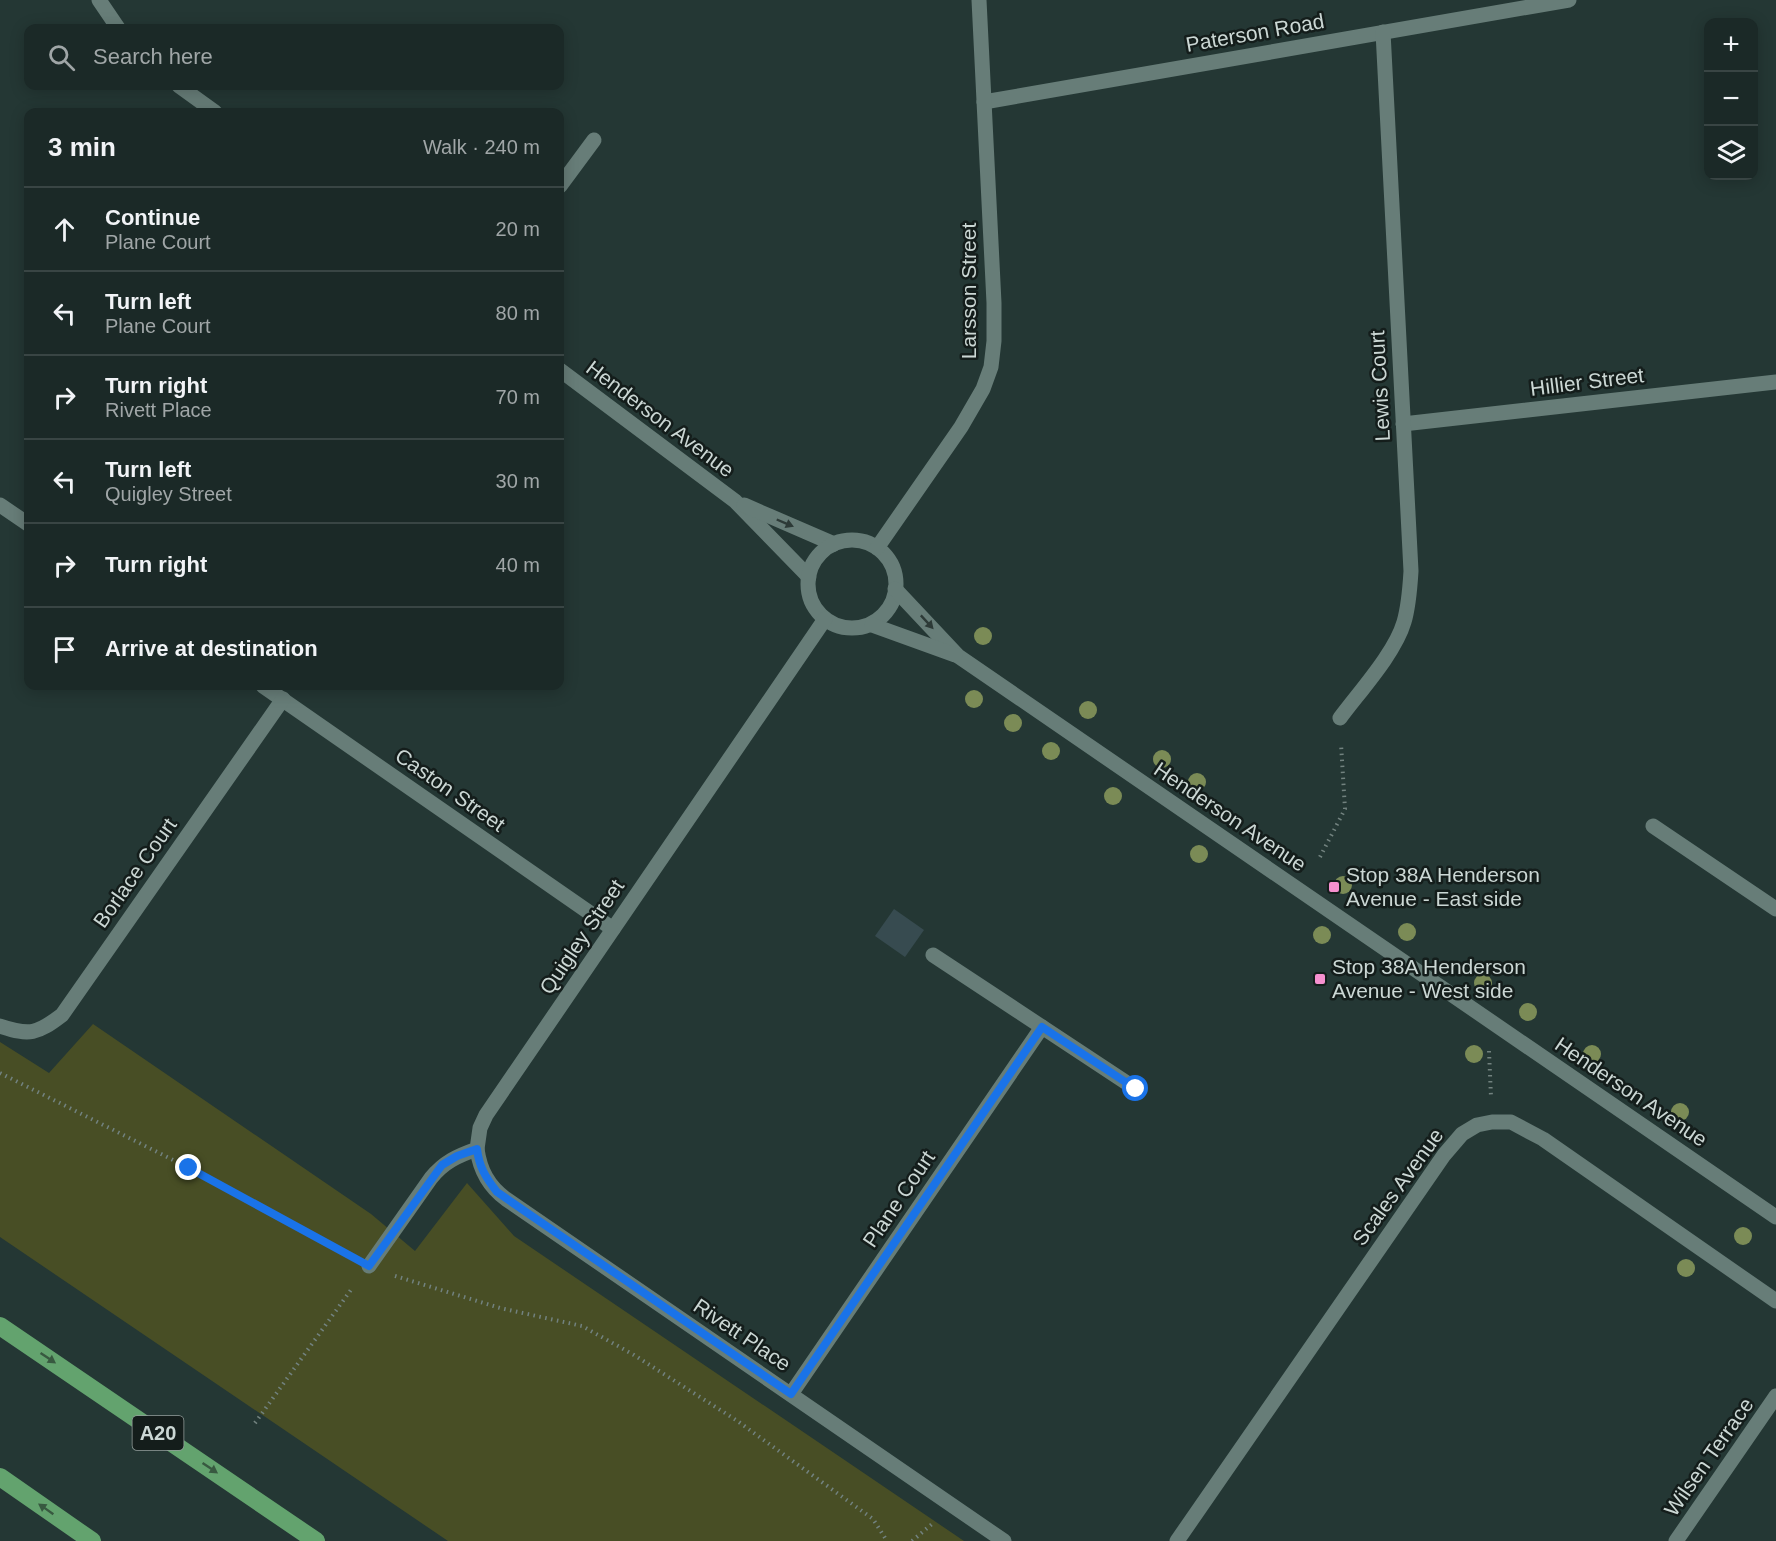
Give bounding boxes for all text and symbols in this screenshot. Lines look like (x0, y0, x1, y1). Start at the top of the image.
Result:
street label: Paterson Road (1184, 9, 1326, 56)
map controls (1704, 18, 1758, 180)
button: + (1704, 18, 1758, 72)
search box (24, 24, 564, 90)
icon: search (45, 41, 78, 74)
text: Search here (93, 44, 213, 69)
button: − (1704, 72, 1758, 126)
button: layers (1704, 126, 1758, 180)
text: 3 min (48, 132, 116, 162)
text: Walk · 240 m (423, 136, 540, 158)
text: Continue (105, 205, 200, 230)
icon: ahead (48, 213, 81, 246)
text: 20 m (496, 218, 540, 240)
street label: Larsson Street (957, 223, 980, 359)
text: Plane Court (105, 231, 211, 253)
text: Turn left (105, 289, 191, 314)
icon: left (48, 297, 81, 330)
text: 80 m (496, 302, 540, 324)
text: Plane Court (105, 315, 211, 337)
street label: Lewis Court (1365, 330, 1394, 442)
street label: Henderson Avenue (582, 356, 738, 481)
street label: Hillier Street (1529, 363, 1645, 400)
text: Turn right (105, 373, 207, 398)
icon: right (48, 381, 81, 414)
text: 70 m (496, 386, 540, 408)
text: Rivett Place (105, 399, 212, 421)
text: Turn left (105, 457, 191, 482)
icon: left (48, 465, 81, 498)
text: 30 m (496, 470, 540, 492)
text: Quigley Street (105, 483, 232, 505)
one-way arrow (776, 518, 793, 527)
icon: right (48, 549, 81, 582)
text: Turn right (105, 552, 207, 577)
text: 40 m (496, 554, 540, 576)
one-way arrow (920, 614, 933, 629)
icon: arrive (48, 633, 81, 666)
text: Arrive at destination (105, 636, 318, 661)
street label: Caston Street (391, 743, 510, 836)
street label: Henderson Avenue (1150, 757, 1311, 876)
street label: Borlace Court (88, 813, 181, 932)
place label: Stop 38A Henderson Avenue - East side (1346, 863, 1540, 910)
street label: Quigley Street (535, 875, 628, 998)
marker: Stop 38A Henderson Avenue - East side (1327, 880, 1341, 894)
place label: Stop 38A Henderson Avenue - West side (1332, 955, 1526, 1002)
marker: Stop 38A Henderson Avenue - West side (1313, 972, 1327, 986)
street label: Henderson Avenue (1551, 1032, 1712, 1151)
route start (1122, 1075, 1148, 1101)
street label: Scales Avenue (1348, 1124, 1448, 1250)
street label: Plane Court (858, 1146, 939, 1251)
route end (175, 1154, 201, 1180)
street label: Rivett Place (689, 1294, 795, 1375)
one-way arrow (40, 1352, 56, 1364)
street label: Wilsen Terrace (1659, 1393, 1758, 1520)
road number: A20 (132, 1416, 184, 1450)
one-way arrow (202, 1462, 218, 1473)
one-way arrow (38, 1504, 54, 1515)

